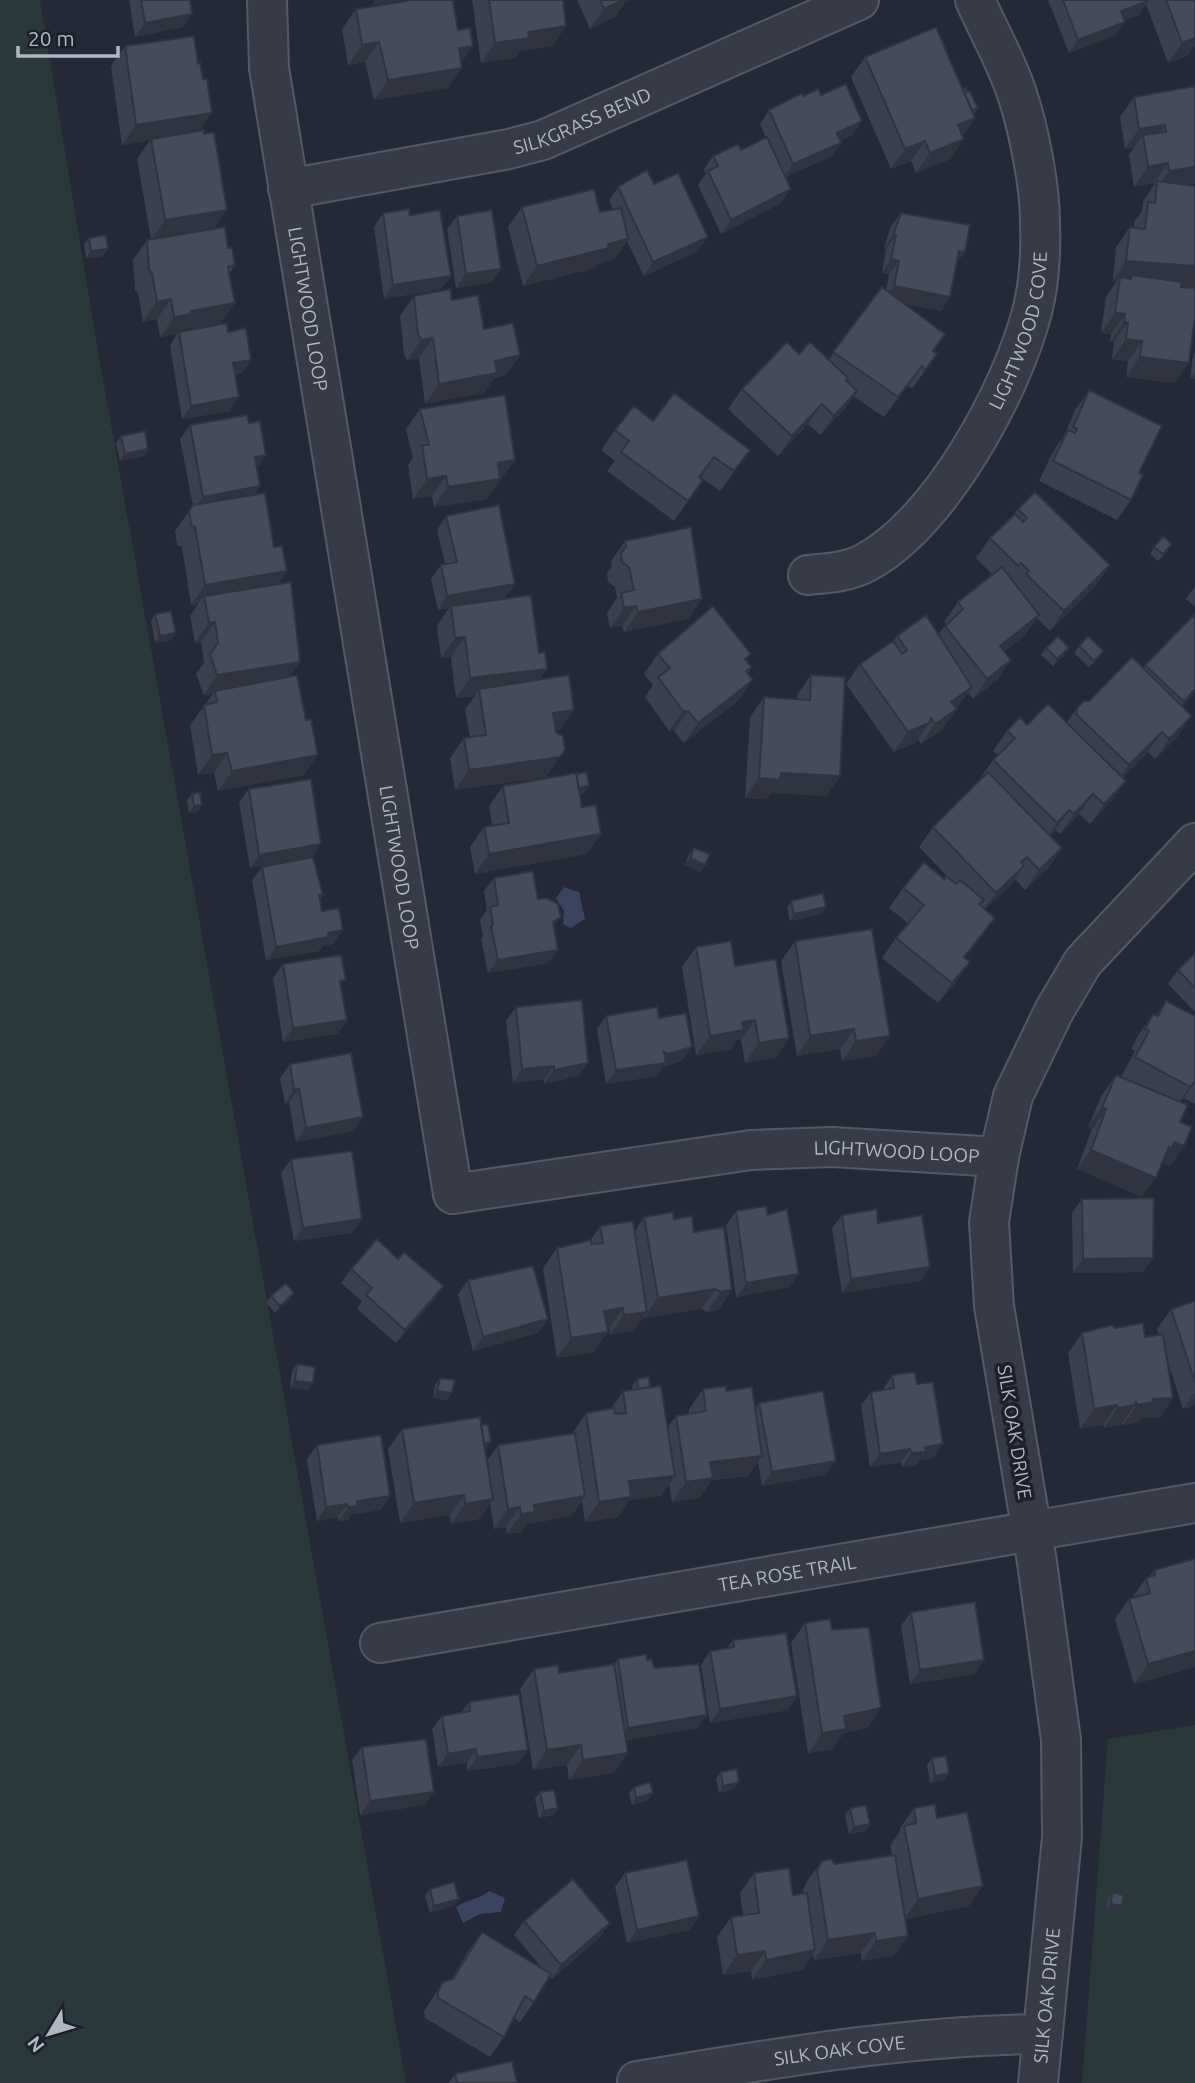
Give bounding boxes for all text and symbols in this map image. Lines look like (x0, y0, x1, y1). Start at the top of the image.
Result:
scale bar (18, 14, 117, 58)
text: 20 m (28, 26, 75, 50)
street label: SILKGRASS BEND (511, 83, 654, 158)
street label: LIGHTWOOD LOOP (284, 225, 333, 393)
street label: LIGHTWOOD COVE (984, 251, 1051, 413)
street label: LIGHTWOOD LOOP (375, 784, 424, 951)
street label: LIGHTWOOD LOOP (813, 1136, 980, 1167)
street label: SILK OAK DRIVE (993, 1363, 1037, 1501)
street label: TEA ROSE TRAIL (716, 1550, 858, 1596)
street label: SILK OAK DRIVE (1029, 1927, 1064, 2064)
north arrow (14, 1999, 84, 2069)
street label: SILK OAK COVE (773, 2031, 906, 2070)
text: N (23, 2032, 49, 2057)

